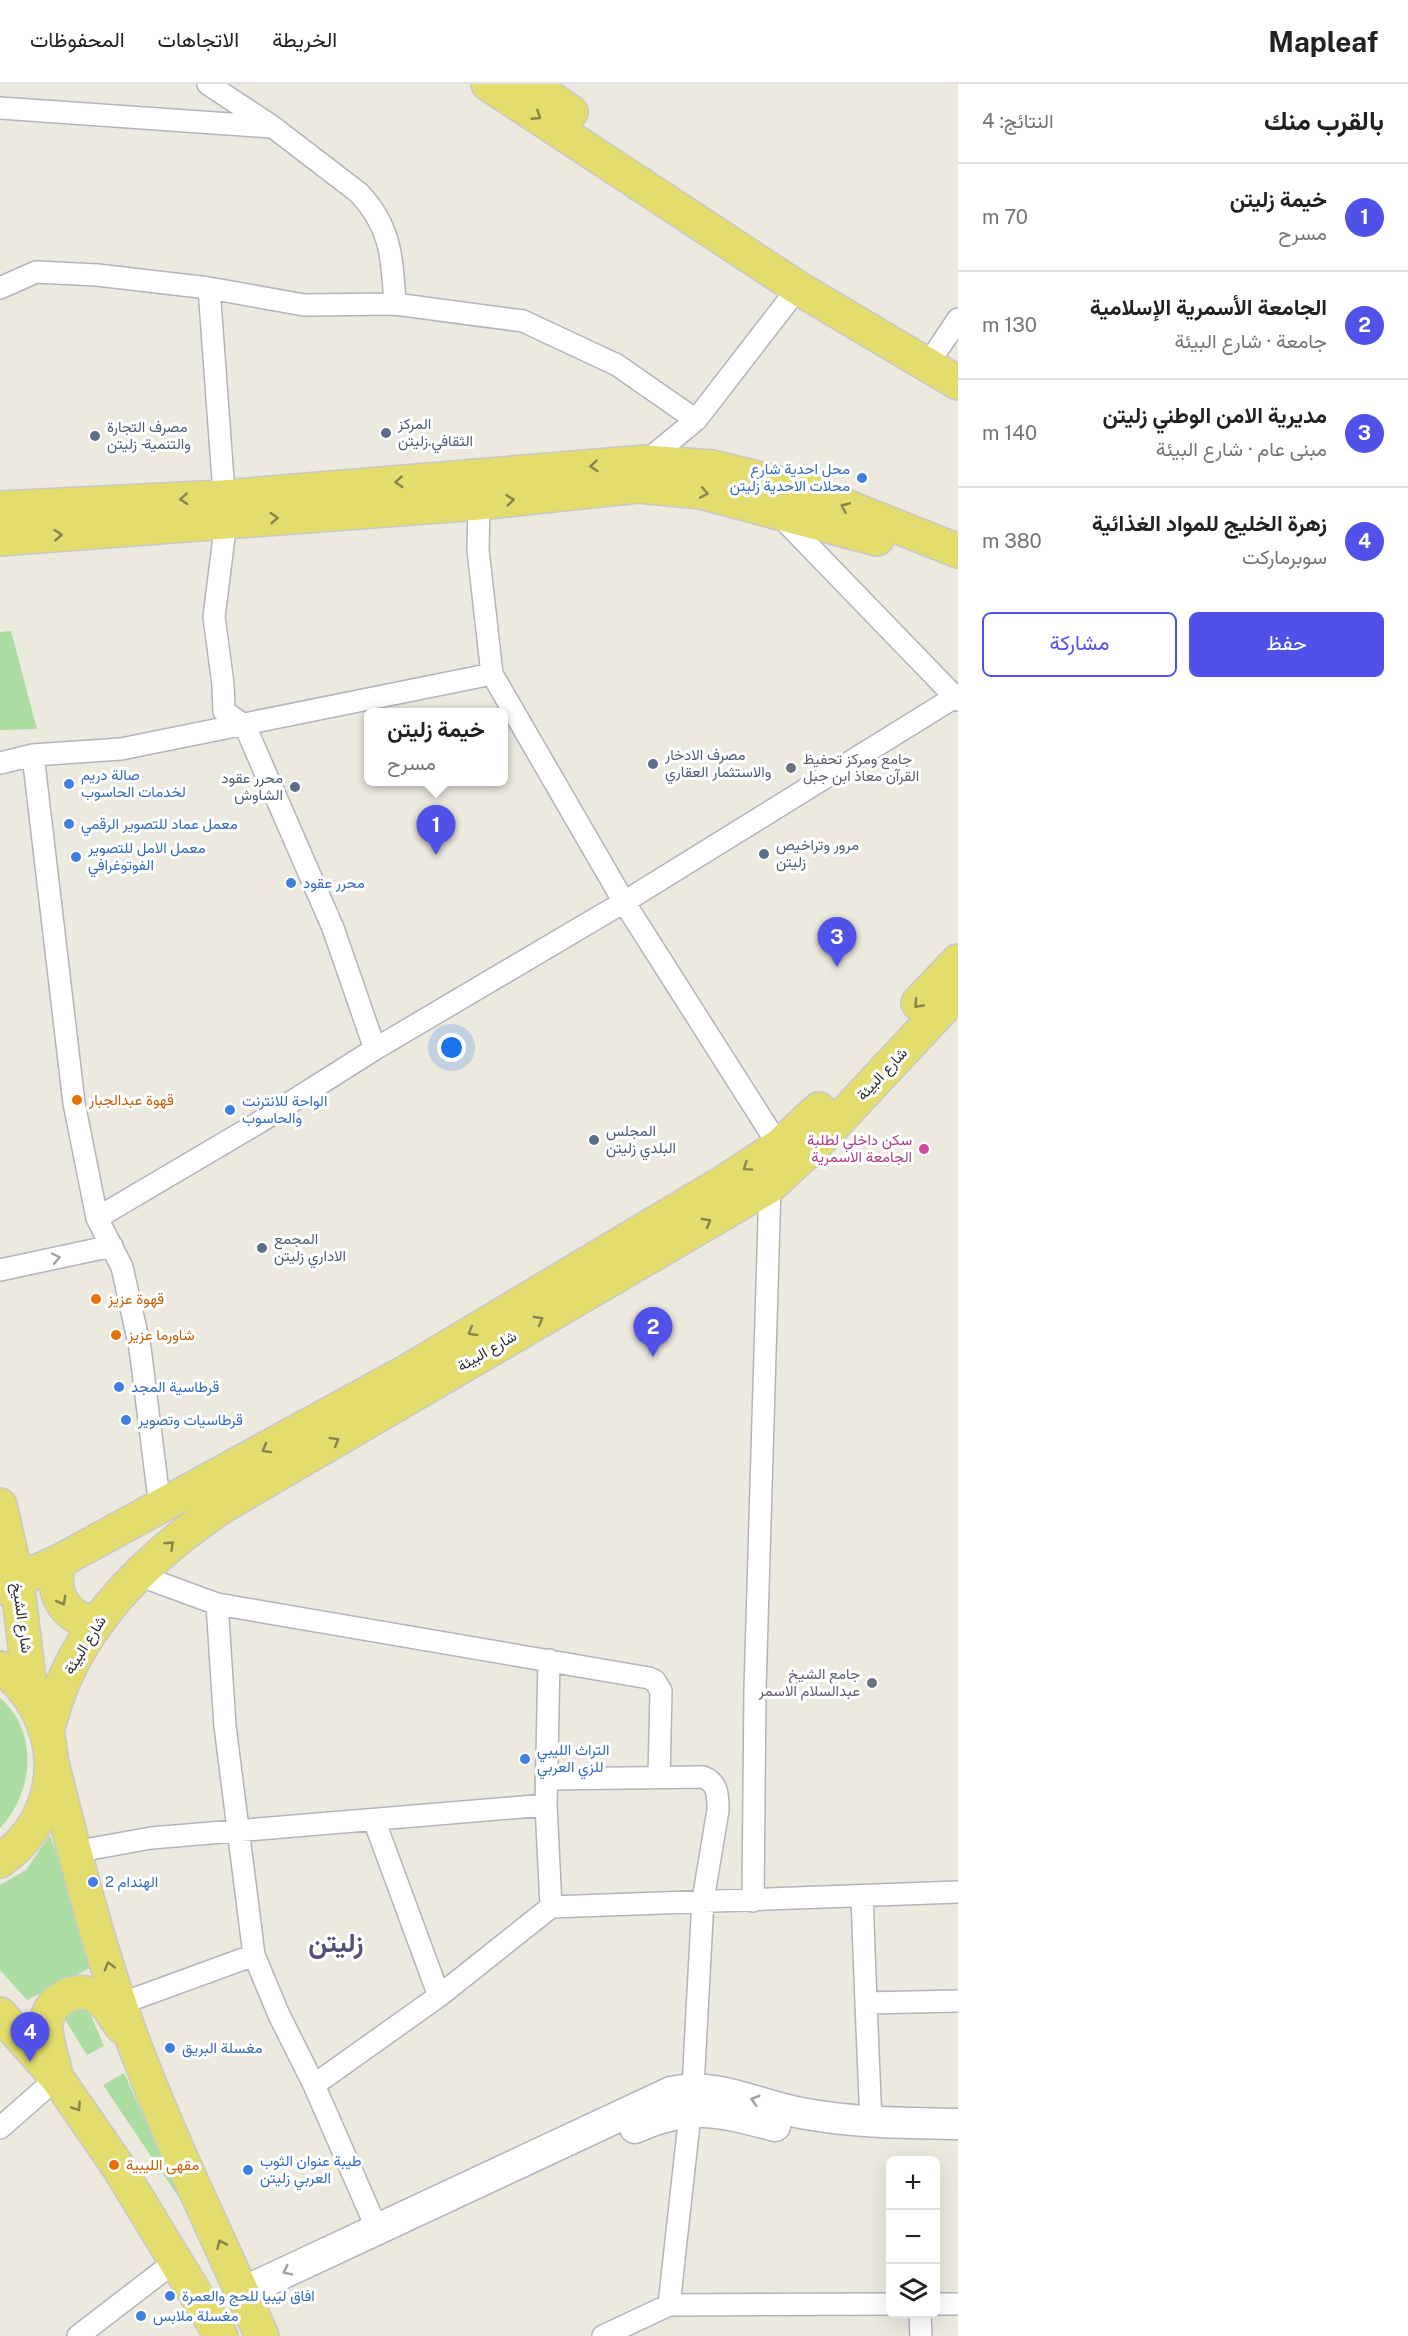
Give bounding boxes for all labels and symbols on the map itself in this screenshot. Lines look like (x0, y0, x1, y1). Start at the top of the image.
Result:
one-way arrow (530, 109, 541, 120)
place label: المركز الثقافي.زليتن (397, 415, 473, 454)
place label: مصرف التجارة والتنمية- زليتن (107, 418, 191, 454)
marker: المركز الثقافي.زليتن (379, 426, 393, 440)
marker: مصرف التجارة والتنمية- زليتن (88, 429, 102, 443)
one-way arrow (589, 459, 598, 472)
place label: محل احدية شارع محلات الاحدية زليتن (730, 460, 850, 496)
marker: محل احدية شارع محلات الاحدية زليتن (855, 471, 869, 485)
one-way arrow (395, 475, 404, 488)
one-way arrow (698, 486, 708, 499)
one-way arrow (179, 492, 188, 505)
one-way arrow (505, 494, 515, 506)
one-way arrow (840, 502, 851, 514)
one-way arrow (269, 511, 278, 524)
one-way arrow (54, 529, 63, 542)
place label: مصرف اﻻدخار واﻻستثمار العقاري (664, 746, 771, 785)
place label: جامع ومركز تحفيظ القرآن معاذ ابن جبل (803, 750, 919, 786)
marker: مصرف اﻻدخار واﻻستثمار العقاري (646, 757, 660, 771)
marker: جامع ومركز تحفيظ القرآن معاذ ابن جبل (784, 761, 798, 775)
place label: صالة دريم لخدمات الحاسوب (81, 766, 186, 801)
place label: محرر عقود الشاوش (221, 769, 283, 805)
marker: صالة دريم لخدمات الحاسوب (62, 777, 76, 791)
marker: محرر عقود الشاوش (288, 780, 302, 794)
pin: 1 (416, 806, 456, 855)
place label: معمل عماد للتصوير الرقمي (81, 815, 238, 837)
marker: معمل عماد للتصوير الرقمي (62, 817, 76, 831)
place label: مرور وتراخيص زليتن (776, 836, 859, 872)
place label: معمل الامل للتصوير الفوتوغرافي (87, 839, 206, 878)
marker: مرور وتراخيص زليتن (757, 847, 771, 861)
marker: معمل الامل للتصوير الفوتوغرافي (69, 850, 83, 864)
place label: محرر عقود (303, 874, 365, 892)
marker: محرر عقود (284, 876, 298, 890)
pin: 3 (818, 918, 856, 967)
one-way arrow (914, 997, 925, 1007)
your location (437, 1033, 466, 1062)
street label: شارع البيئة (853, 1044, 912, 1105)
place label: قهوة عبدالجبار (88, 1091, 174, 1109)
place label: الواحة للانترنت والحاسوب (242, 1092, 327, 1127)
marker: قهوة عبدالجبار (70, 1093, 84, 1107)
marker: الواحة للانترنت والحاسوب (223, 1103, 237, 1117)
place label: المجلس البلدي زليتن (606, 1122, 676, 1161)
place label: سكن داخلي لطلبة الجامعة اﻻسمرية (807, 1131, 912, 1166)
marker: المجلس البلدي زليتن (587, 1133, 601, 1147)
marker: سكن داخلي لطلبة الجامعة اﻻسمرية (917, 1142, 931, 1156)
one-way arrow (743, 1160, 754, 1171)
one-way arrow (701, 1218, 711, 1229)
place label: المجمع الاداري زليتن (274, 1230, 346, 1269)
marker: المجمع الاداري زليتن (255, 1241, 269, 1255)
one-way arrow (51, 1252, 61, 1265)
place label: قهوة عزيز (107, 1290, 164, 1308)
marker: قهوة عزيز (89, 1292, 103, 1306)
pin: 2 (634, 1308, 672, 1357)
one-way arrow (533, 1316, 543, 1328)
one-way arrow (468, 1325, 478, 1337)
place label: شاورما عزيز (127, 1326, 195, 1344)
street label: شارع البيئة (454, 1327, 521, 1377)
marker: شاورما عزيز (109, 1328, 123, 1342)
place label: قرطاسية المجد (131, 1378, 220, 1396)
marker: قرطاسية المجد (112, 1380, 126, 1394)
place label: قرطاسيات وتصوير (137, 1411, 243, 1429)
marker: قرطاسيات وتصوير (119, 1413, 133, 1427)
one-way arrow (329, 1437, 339, 1448)
one-way arrow (262, 1442, 272, 1453)
one-way arrow (164, 1541, 174, 1552)
street label: شارع الشيخ (6, 1582, 36, 1655)
one-way arrow (55, 1595, 66, 1605)
street label: شارع البيئة (60, 1612, 112, 1679)
place label: جامع الشيخ عبدالسلام الاسمر (758, 1665, 860, 1701)
marker: جامع الشيخ عبدالسلام الاسمر (865, 1676, 879, 1690)
place label: التراث الليبي للزي العربي (537, 1741, 610, 1780)
marker: التراث الليبي للزي العربي (518, 1752, 532, 1766)
place label: الهندام 2 (105, 1873, 158, 1892)
marker: الهندام 2 (86, 1875, 100, 1889)
district label: زليتن (308, 1926, 364, 1960)
one-way arrow (104, 1962, 116, 1972)
pin: 4 (10, 2012, 50, 2062)
place label: مغسلة البريق (182, 2039, 262, 2058)
marker: مغسلة البريق (163, 2041, 177, 2055)
one-way arrow (750, 2095, 761, 2107)
one-way arrow (70, 2101, 81, 2112)
place label: طيبة عنوان الثوب العربي زليتن (260, 2152, 362, 2191)
place label: مقهى الليبية (126, 2156, 199, 2175)
marker: مقهى الليبية (107, 2158, 121, 2172)
marker: طيبة عنوان الثوب العربي زليتن (241, 2163, 255, 2177)
one-way arrow (217, 2240, 229, 2251)
one-way arrow (282, 2263, 293, 2275)
place label: افاق ليبيا للحج والعمرة (182, 2287, 315, 2307)
marker: افاق ليبيا للحج والعمرة (163, 2289, 177, 2303)
place label: مغسلة ملابس (153, 2307, 238, 2326)
marker: مغسلة ملابس (134, 2309, 148, 2323)

